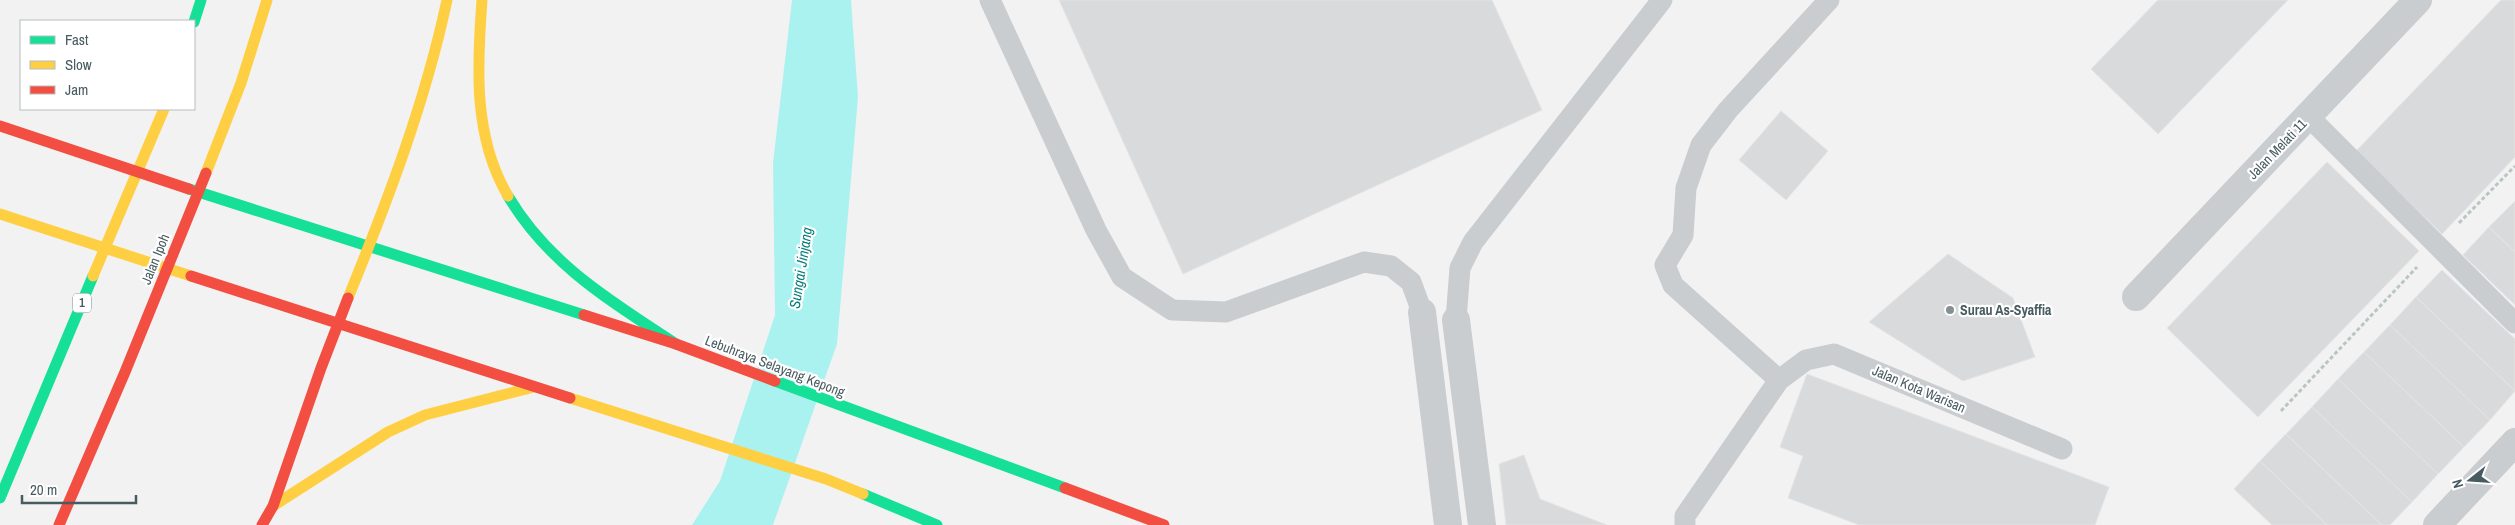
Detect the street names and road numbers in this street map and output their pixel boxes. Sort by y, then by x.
street label: Jalan Melati 11 [2244,115,2311,183]
street label: Jalan Ipoh [137,231,173,287]
road number: 1 [73,294,91,312]
street label: Lebuhraya Selayang Kepong [703,331,848,401]
street label: Jalan Kota Warisan [1870,361,1968,417]

